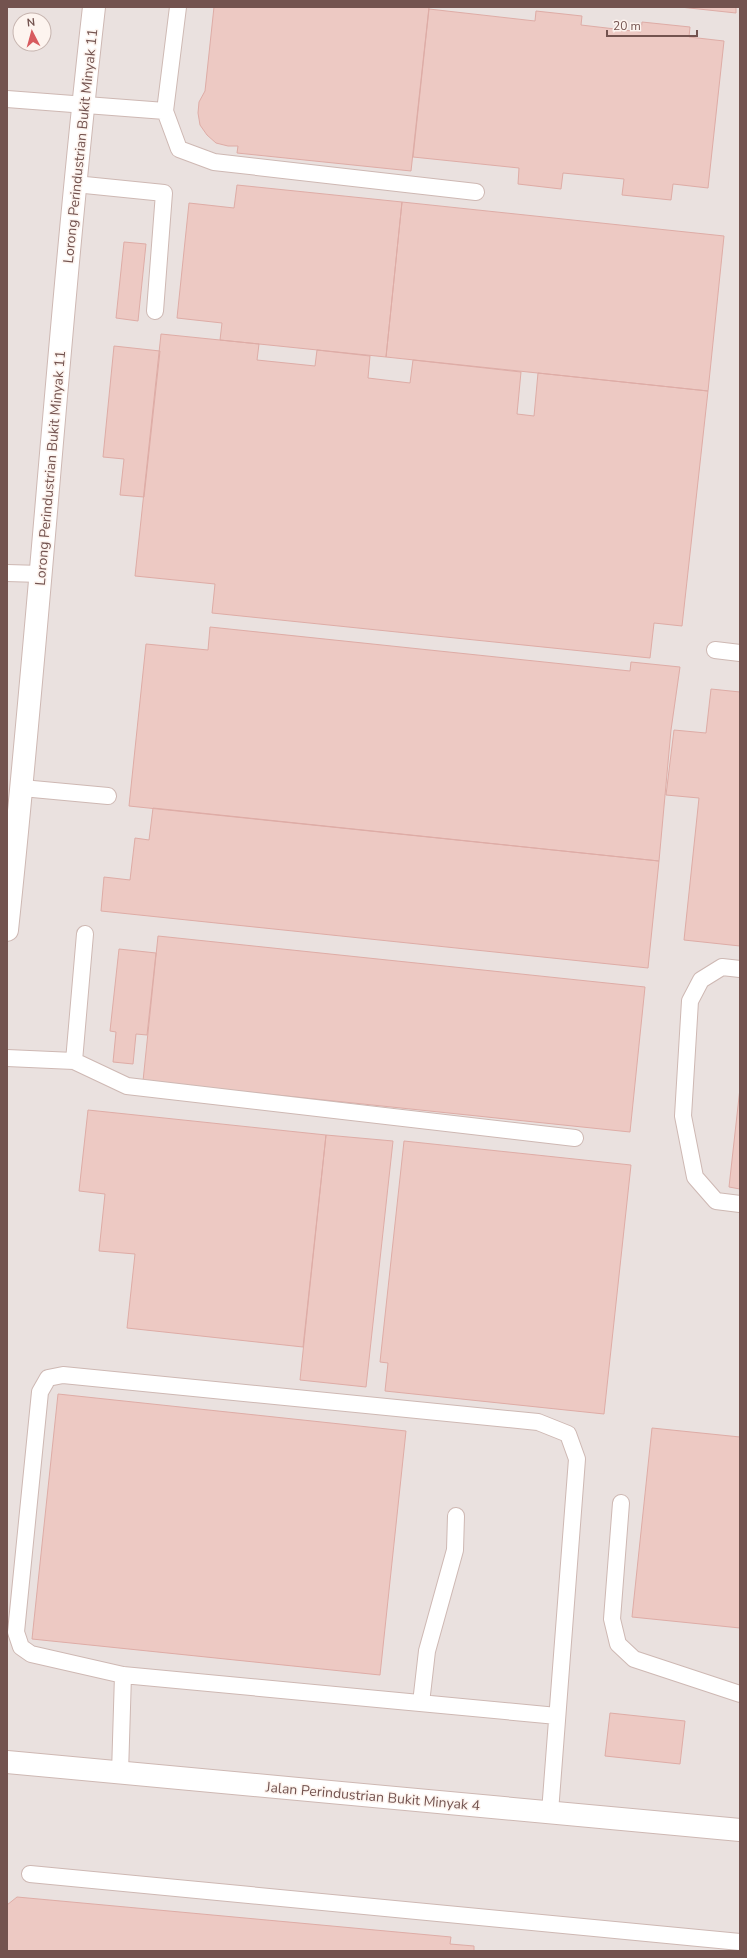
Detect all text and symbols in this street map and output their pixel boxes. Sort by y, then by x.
north arrow [12,12,52,52]
scale bar [607,12,697,38]
text: N [26,15,36,30]
text: 20 m [613,18,641,34]
street label: Lorong Perindustrian Bukit Minyak 11 [59,28,102,264]
street label: Lorong Perindustrian Bukit Minyak 11 [31,350,70,586]
street label: Jalan Perindustrian Bukit Minyak 4 [264,1778,481,1815]

